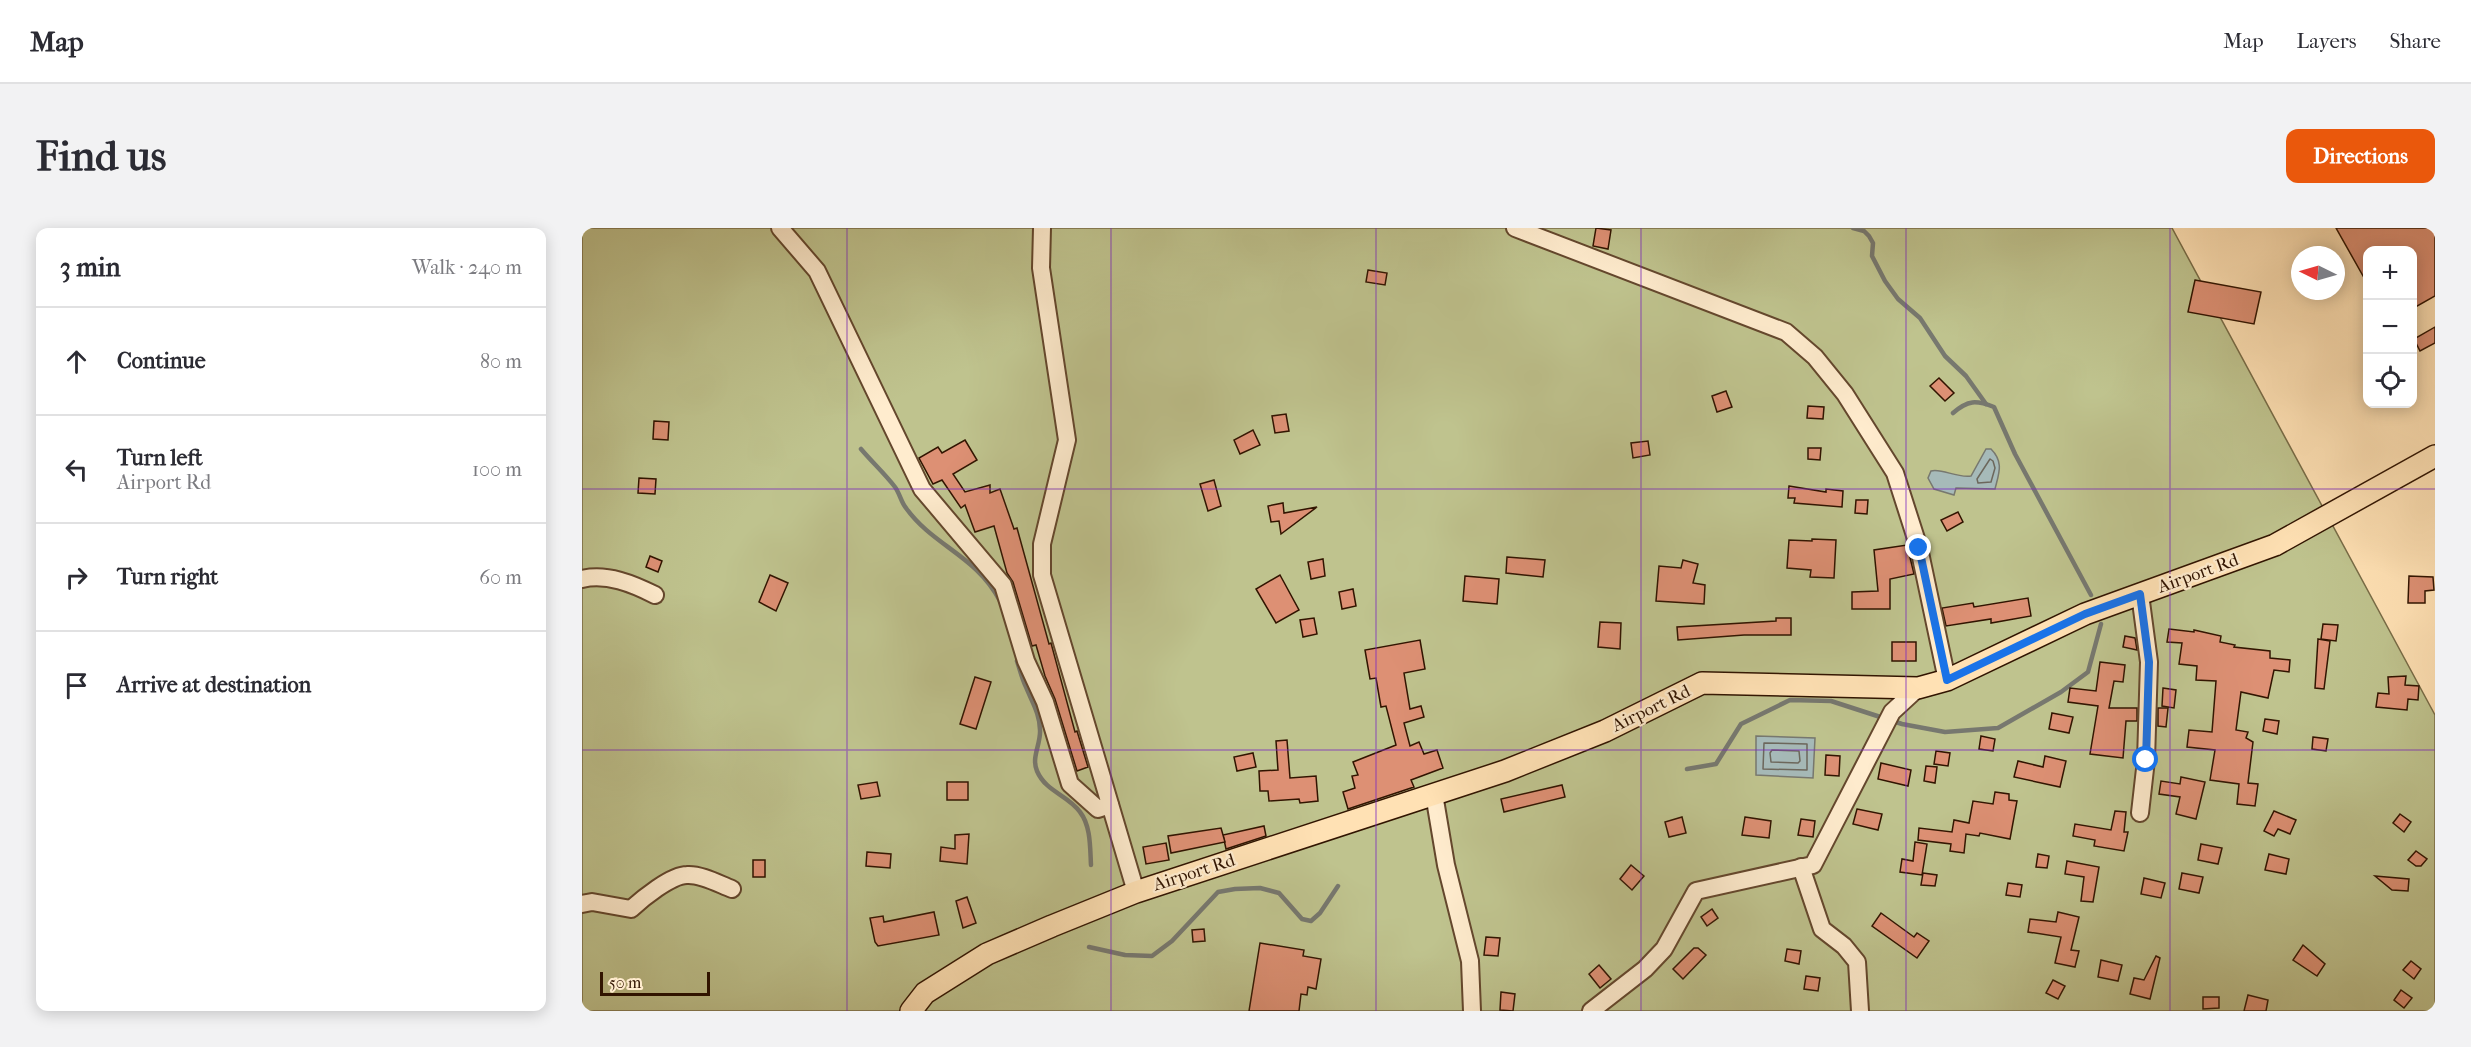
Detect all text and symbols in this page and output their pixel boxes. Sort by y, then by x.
text: Map [30,25,84,58]
text: Map [2223,29,2264,53]
text: Layers [2297,29,2356,53]
text: Share [2389,29,2441,53]
button: Directions [2286,129,2435,183]
text: Find us [36,132,166,181]
north arrow [2291,246,2345,300]
map controls [2363,246,2417,408]
button: + [2363,246,2417,300]
text: 3 min [60,252,121,283]
text: Walk · 240 m [412,256,522,279]
button: − [2363,300,2417,354]
icon: ahead [60,345,93,378]
text: Continue [117,348,206,374]
text: 80 m [480,350,522,373]
button: locate [2363,354,2417,408]
text: Turn left [117,445,203,471]
icon: left [60,453,93,486]
text: 100 m [472,458,522,481]
text: Airport Rd [117,471,211,494]
route end [1905,534,1931,560]
street label: Airport Rd [2154,549,2242,598]
icon: right [60,561,93,594]
text: Turn right [117,564,218,590]
text: 60 m [479,566,522,589]
icon: arrive [60,669,93,702]
text: Arrive at destination [117,672,311,698]
street label: Airport Rd [1608,680,1694,737]
route start [2132,746,2158,772]
street label: Airport Rd [1150,849,1238,896]
scale bar [600,969,710,996]
text: 50 m [609,973,641,992]

